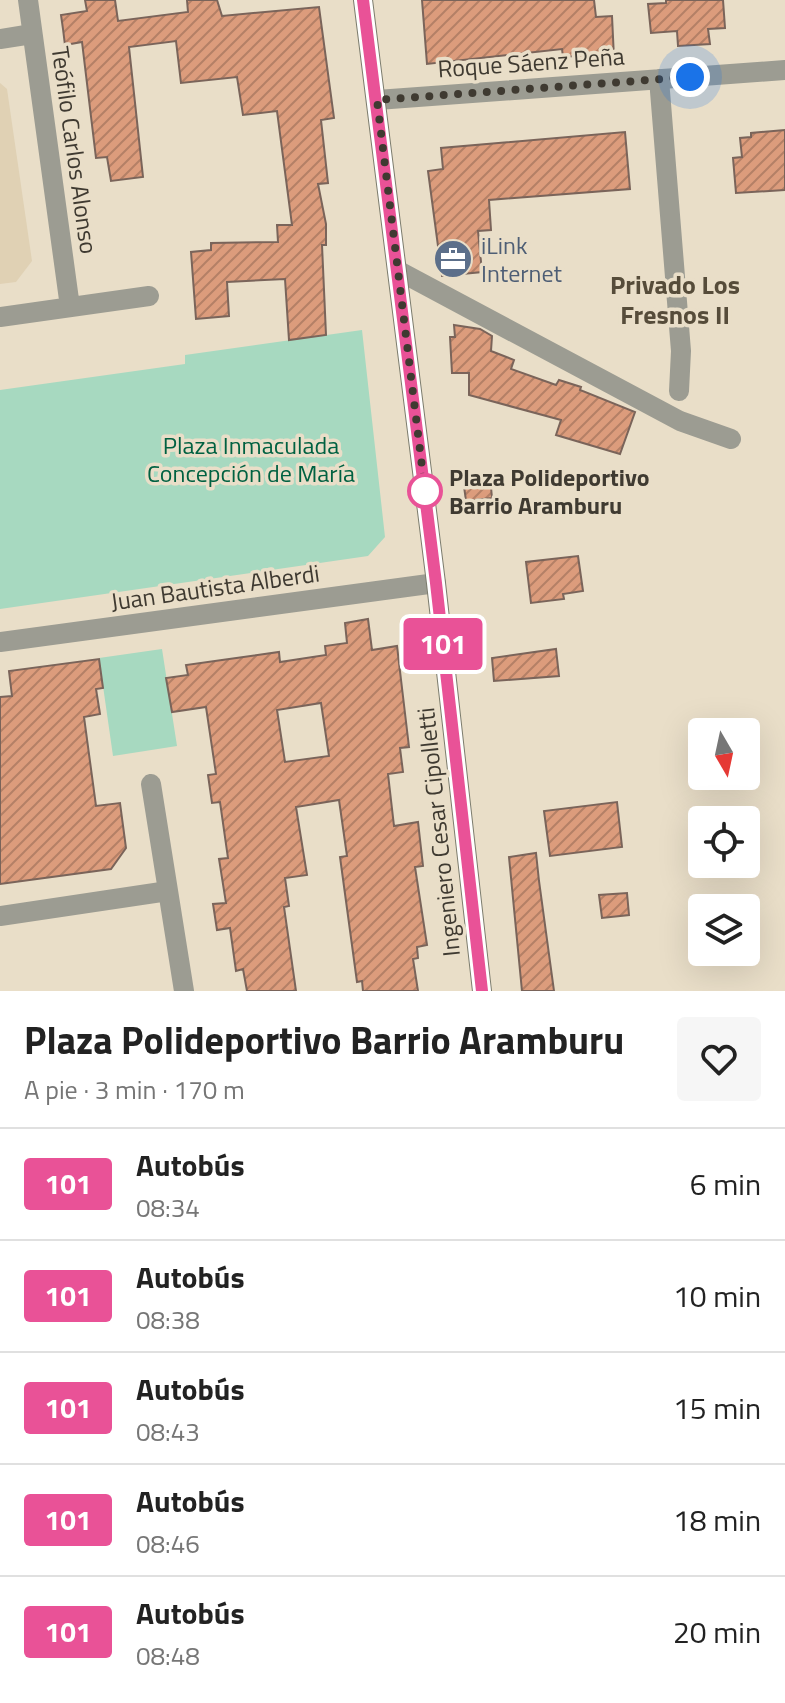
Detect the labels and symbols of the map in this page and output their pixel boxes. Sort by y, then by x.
street label: Roque Sáenz Peña [436,38,626,86]
street label: Teófilo Carlos Alonso [43,44,107,256]
your location [670,57,710,97]
place label: iLink Internet [481,227,563,291]
office icon: iLink Internet [432,238,474,280]
district label: Privado Los Fresnos II [610,265,740,334]
park label: Plaza Inmaculada Concepción de María [147,427,355,491]
place label: Plaza Polideportivo Barrio Aramburu [449,459,650,523]
marker: Plaza Polideportivo Barrio Aramburu [408,474,442,508]
street label: Juan Bautista Alberdi [108,555,322,619]
line badge: 101 [397,618,489,670]
street label: Ingeniero Cesar Cipolletti [407,706,469,958]
north arrow [688,718,760,790]

